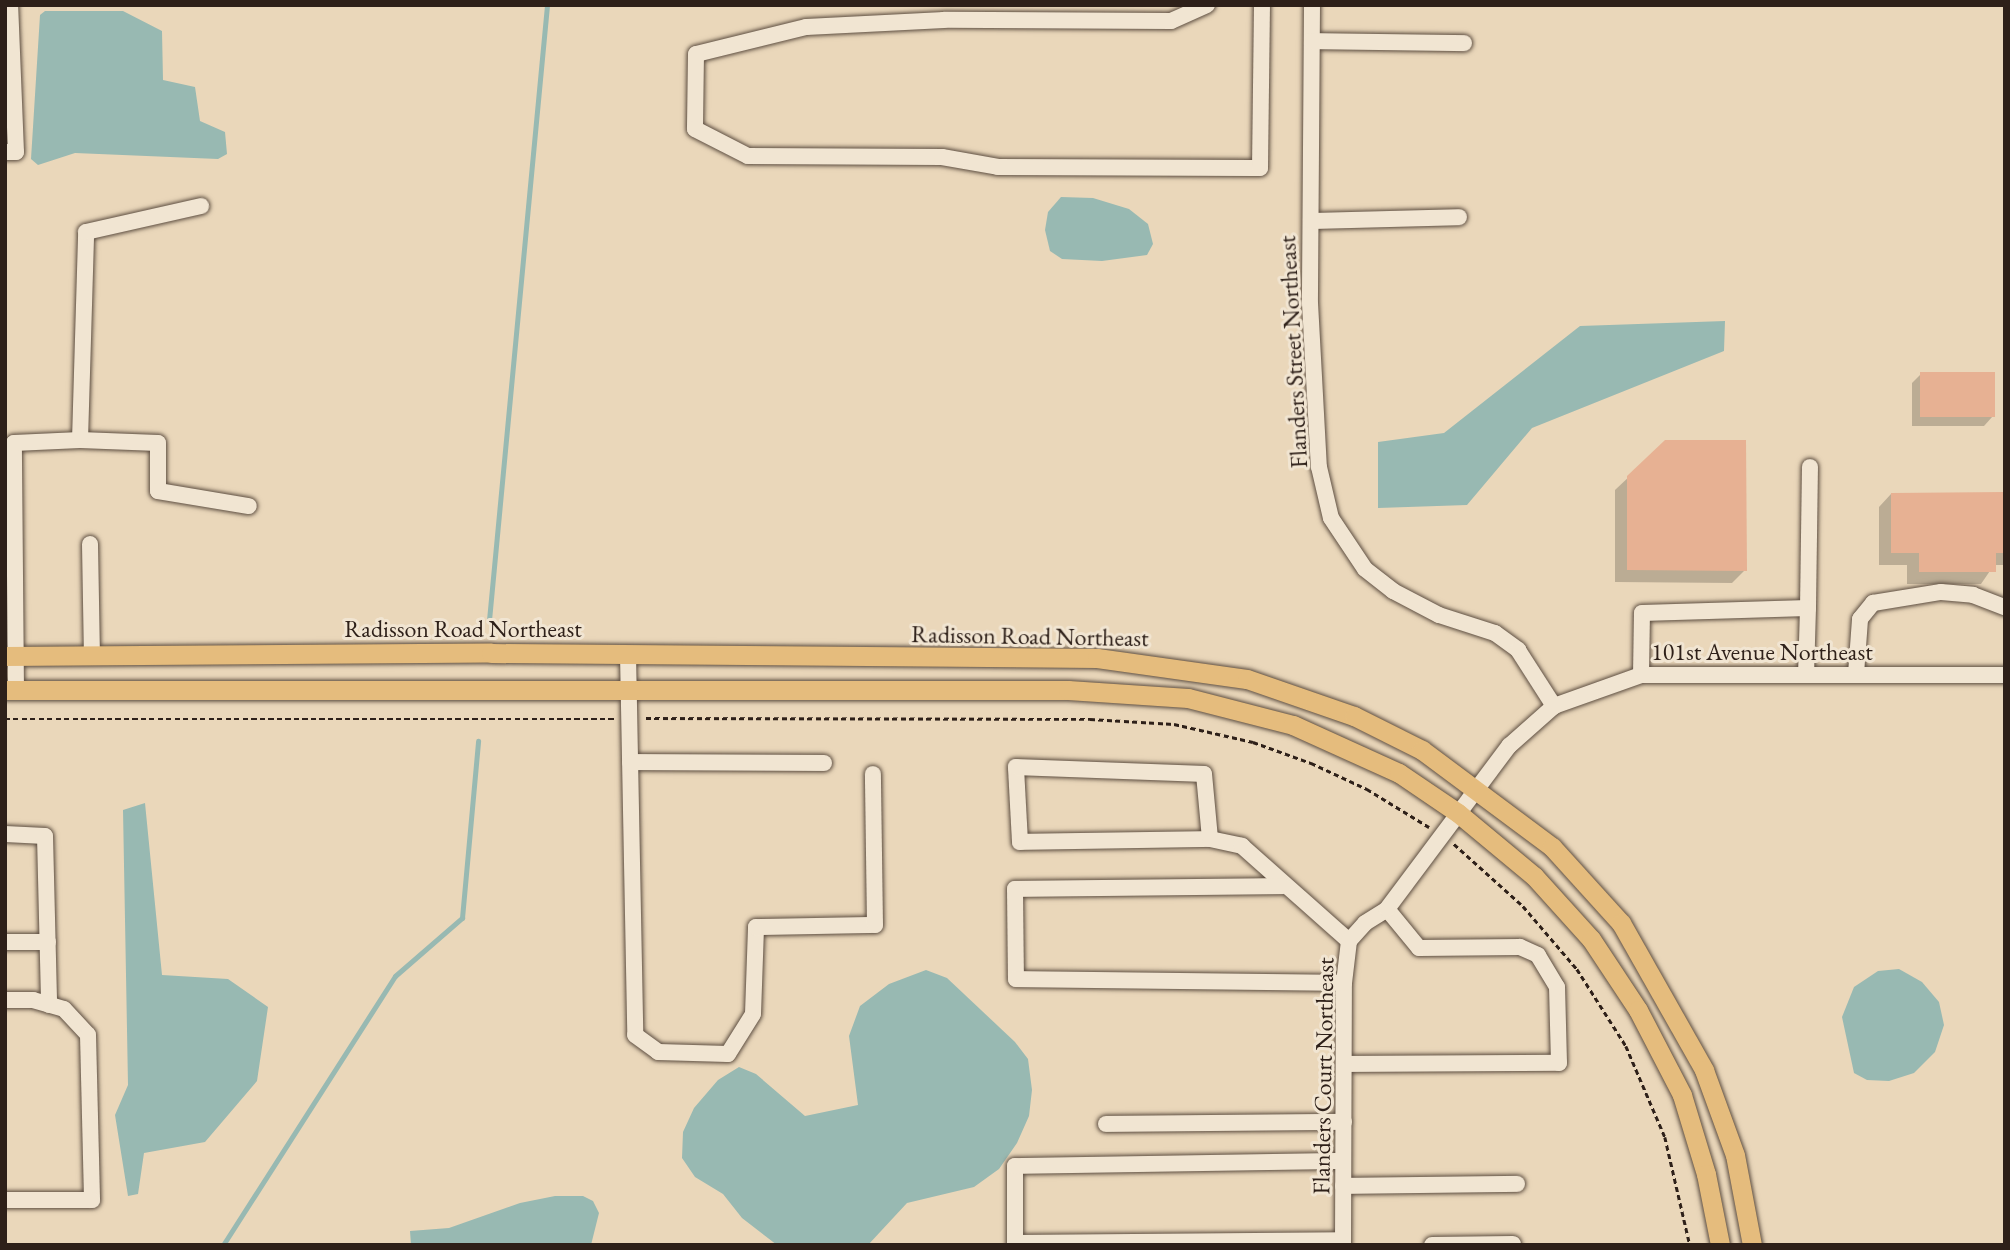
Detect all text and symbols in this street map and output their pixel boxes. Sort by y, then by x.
street label: Flanders Street Northeast [1273,235,1313,469]
street label: Radisson Road Northeast [344,615,582,643]
street label: Radisson Road Northeast [911,620,1149,652]
street label: 101st Avenue Northeast [1651,638,1873,666]
street label: Flanders Court Northeast [1307,957,1339,1195]

